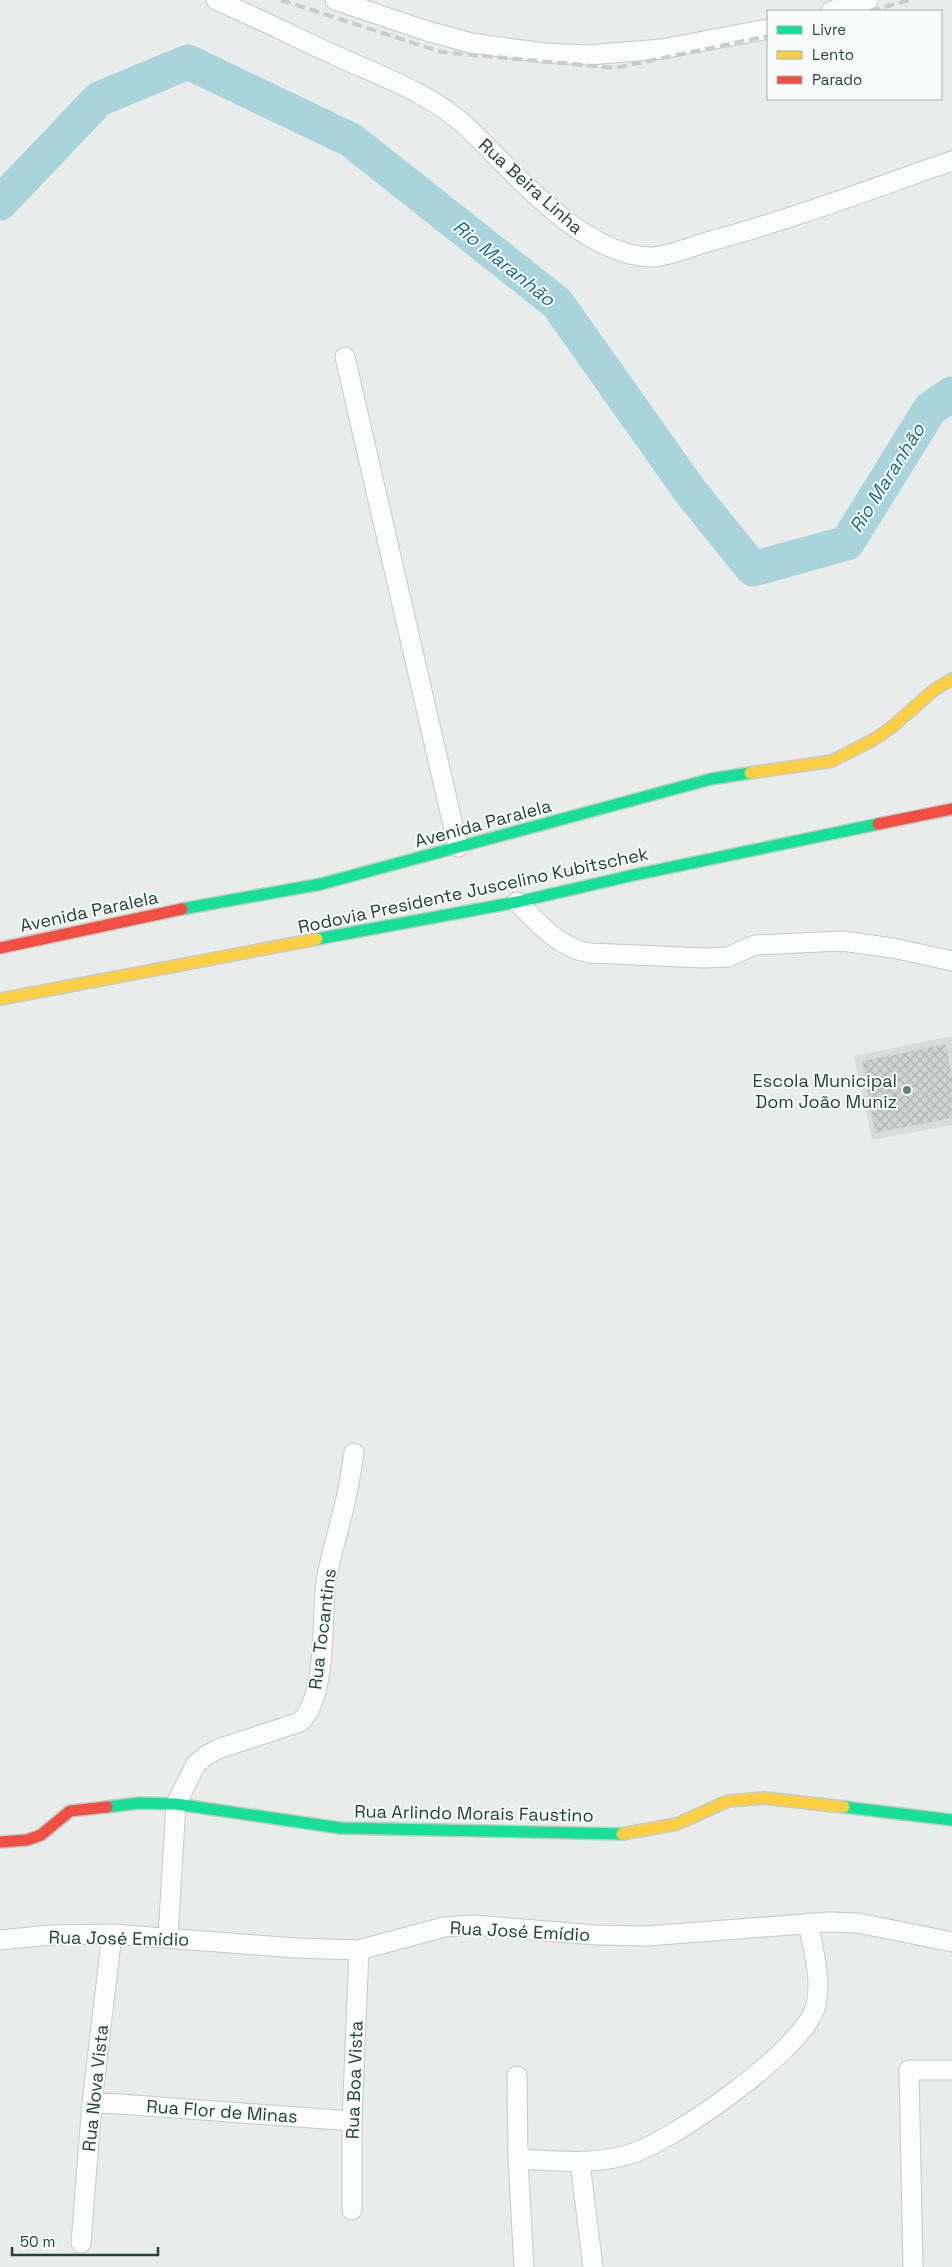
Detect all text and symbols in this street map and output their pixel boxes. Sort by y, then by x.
legend [767,10,942,100]
text: Livre [812,20,846,39]
text: Lento [812,45,854,64]
text: Parado [812,70,862,89]
street label: Rua Beira Linha [474,133,588,239]
water label: Rio Maranhão [448,214,561,313]
water label: Rio Maranhão [844,418,931,537]
street label: Avenida Paralela [412,794,554,852]
street label: Rodovia Presidente Juscelino Kubitschek [296,842,651,938]
street label: Avenida Paralela [18,885,160,937]
place label: Escola Municipal Dom João Muniz [753,1069,897,1113]
marker: Escola Municipal Dom João Muniz [901,1084,913,1096]
street label: Rua Tocantins [303,1567,341,1691]
street label: Rua Arlindo Morais Faustino [354,1799,594,1827]
street label: Rua José Emídio [449,1916,591,1946]
street label: Rua José Emídio [49,1925,189,1951]
street label: Rua Boa Vista [340,2020,368,2140]
street label: Rua Nova Vista [77,2023,113,2153]
street label: Rua Flor de Minas [146,2094,298,2128]
scale bar [12,2224,159,2256]
text: 50 m [20,2232,55,2251]

